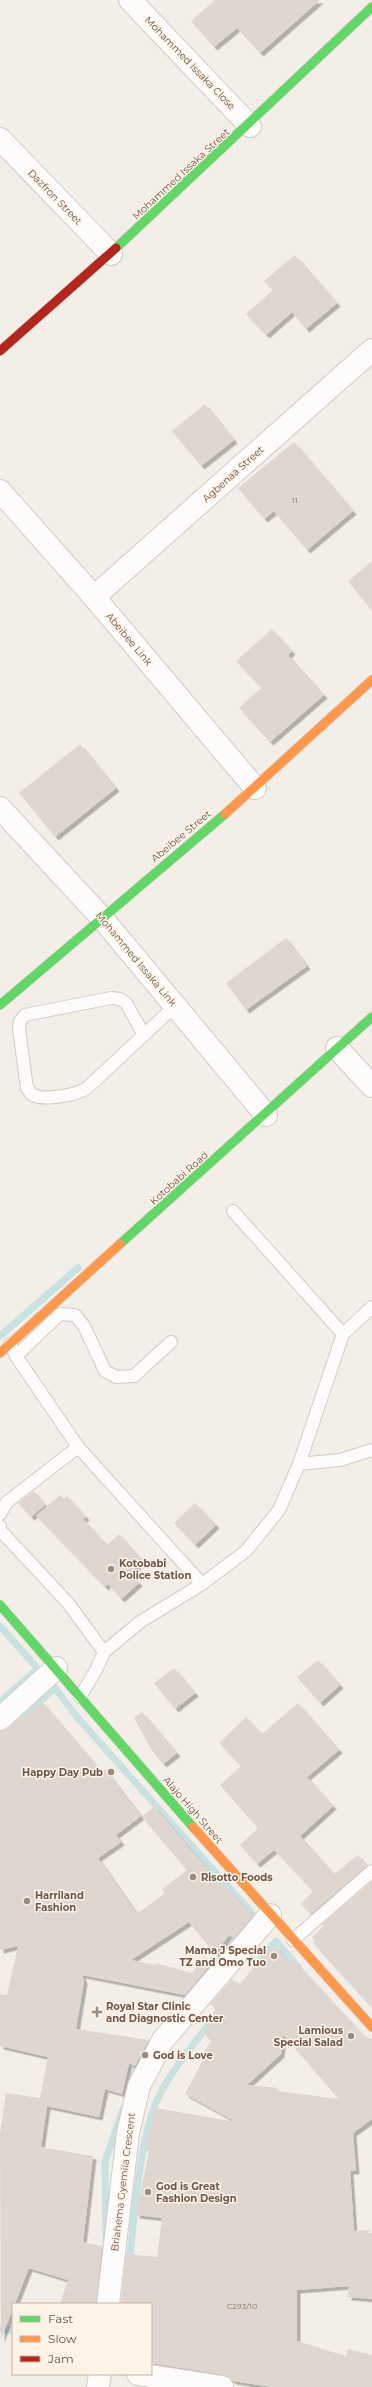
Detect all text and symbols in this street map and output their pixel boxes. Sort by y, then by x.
street label: Mohammed Issaka Close [142,13,238,113]
street label: Mohammed Issaka Street [130,125,232,223]
street label: Dazfron Street [25,166,85,228]
street label: Agbenaa Street [200,443,266,505]
house number: 11 [292,495,298,505]
street label: Abeibee Link [103,610,155,668]
street label: Abeibee Street [148,807,214,865]
street label: Mohammed Issaka Link [93,909,179,1009]
street label: Kotobabi Road [147,1148,211,1208]
place label: Kotobabi Police Station [119,1557,191,1582]
marker: Kotobabi Police Station [106,1564,116,1574]
place label: Happy Day Pub [22,1766,103,1779]
marker: Happy Day Pub [106,1767,116,1777]
street label: Alajo High Street [160,1774,226,1846]
place label: Risotto Foods [201,1871,273,1884]
marker: Risotto Foods [188,1872,198,1882]
place label: Harriland Fashion [35,1889,84,1914]
marker: Harriland Fashion [22,1896,32,1906]
place label: Mama J Special TZ and Omo Tuo [180,1944,266,1969]
marker: Mama J Special TZ and Omo Tuo [269,1951,279,1961]
place label: Royal Star Clinic and Diagnostic Center [106,2000,224,2025]
marker: Royal Star Clinic and Diagnostic Center [91,2006,103,2018]
place label: Lamious Special Salad [274,2024,344,2049]
marker: Lamious Special Salad [346,2031,356,2041]
place label: God is Love [153,2049,213,2062]
marker: God is Love [140,2050,150,2060]
street label: Briahema Gyemila Crescent [108,2112,138,2252]
place label: God is Great Fashion Design [156,2180,237,2205]
marker: God is Great Fashion Design [143,2187,153,2197]
house number: C293/10 [227,2301,257,2311]
legend [12,2303,152,2375]
text: Fast [48,2311,73,2326]
text: Slow [48,2331,77,2346]
text: Jam [47,2351,74,2366]

